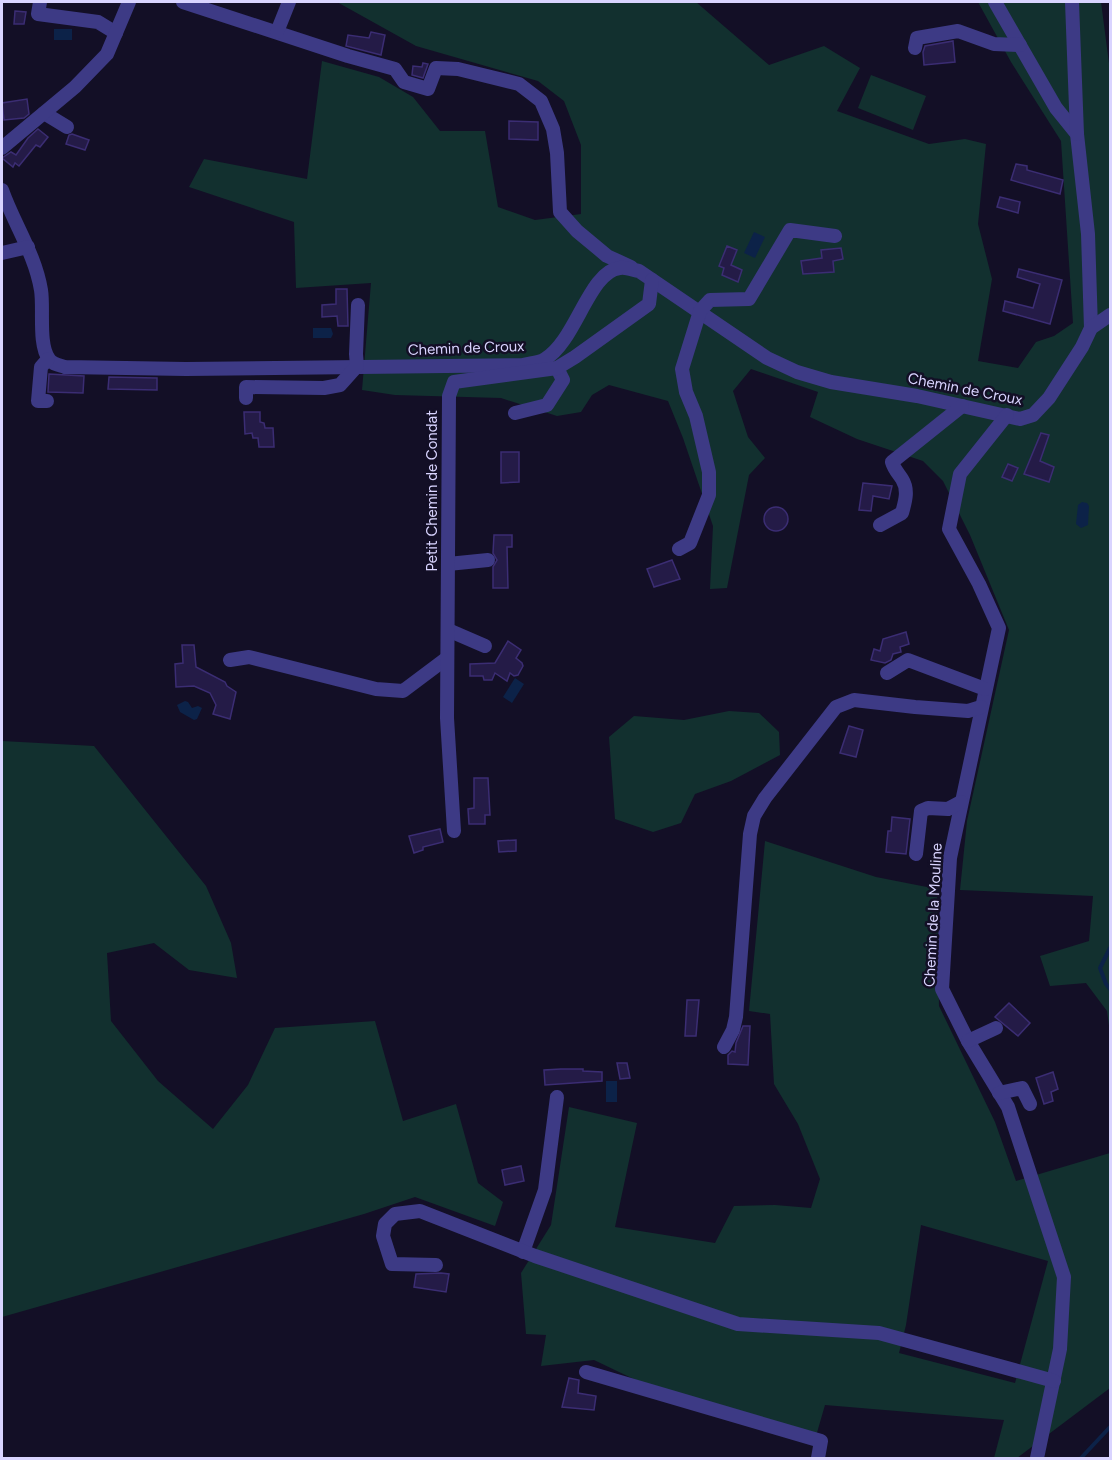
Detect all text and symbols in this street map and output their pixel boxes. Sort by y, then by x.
street label: Chemin de Croux [407,337,525,359]
street label: Chemin de Croux [906,369,1024,409]
street label: Petit Chemin de Condat [423,410,441,572]
street label: Chemin de la Mouline [920,843,946,987]

